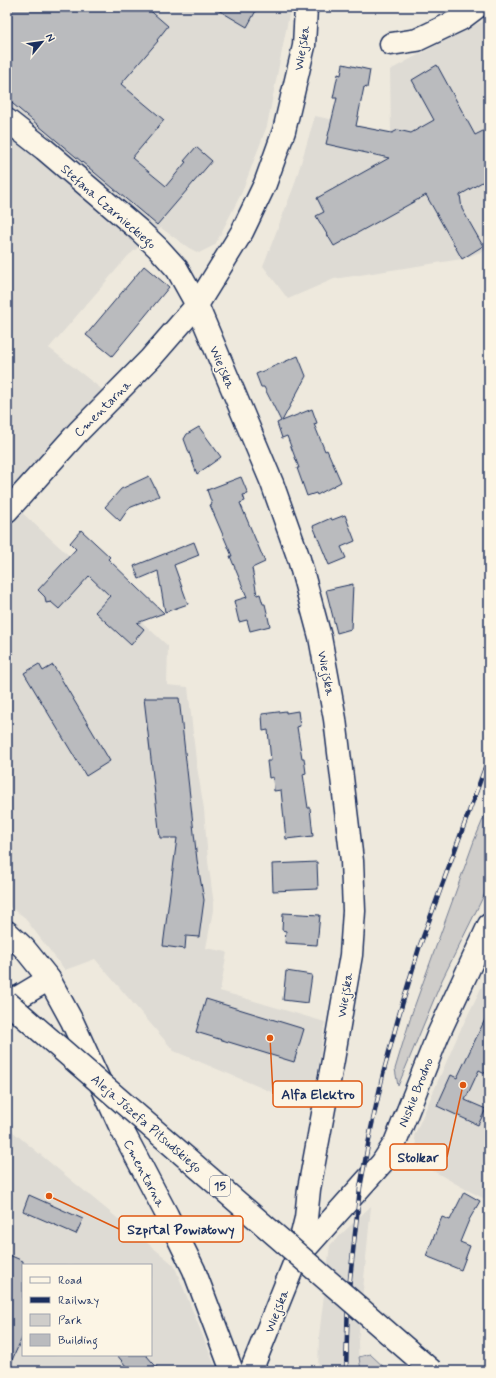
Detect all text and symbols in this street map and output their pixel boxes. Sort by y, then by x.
north arrow [22,22,62,62]
street label: Wiejska [291,24,314,72]
text: N [42,31,58,44]
street label: Stefana Czarnieckiego [55,161,159,255]
street label: Wiejska [205,343,238,392]
street label: Cmentarna [71,377,135,441]
street label: Wiejska [313,649,338,697]
street label: Wiejska [334,971,357,1019]
street label: Niskie Brodno [395,1055,438,1130]
street label: Aleja Józefa Piłsudskiego [86,1071,205,1179]
callout: Alfa Elektro [273,1081,362,1107]
text: Alfa Elektro [281,1086,355,1104]
street label: Cmentarna [119,1137,169,1211]
callout: Stolkar [390,1144,447,1170]
text: Stolkar [397,1149,440,1167]
road number: 15 [210,1176,230,1196]
callout: Szpital Powiatowy [119,1216,243,1242]
text: Szpital Powiatowy [127,1221,235,1239]
legend [22,1264,152,1356]
text: Road [58,1273,82,1289]
street label: Wiejska [261,1287,293,1336]
text: Railway [58,1293,100,1309]
text: Park [58,1313,82,1329]
text: Building [58,1333,98,1350]

